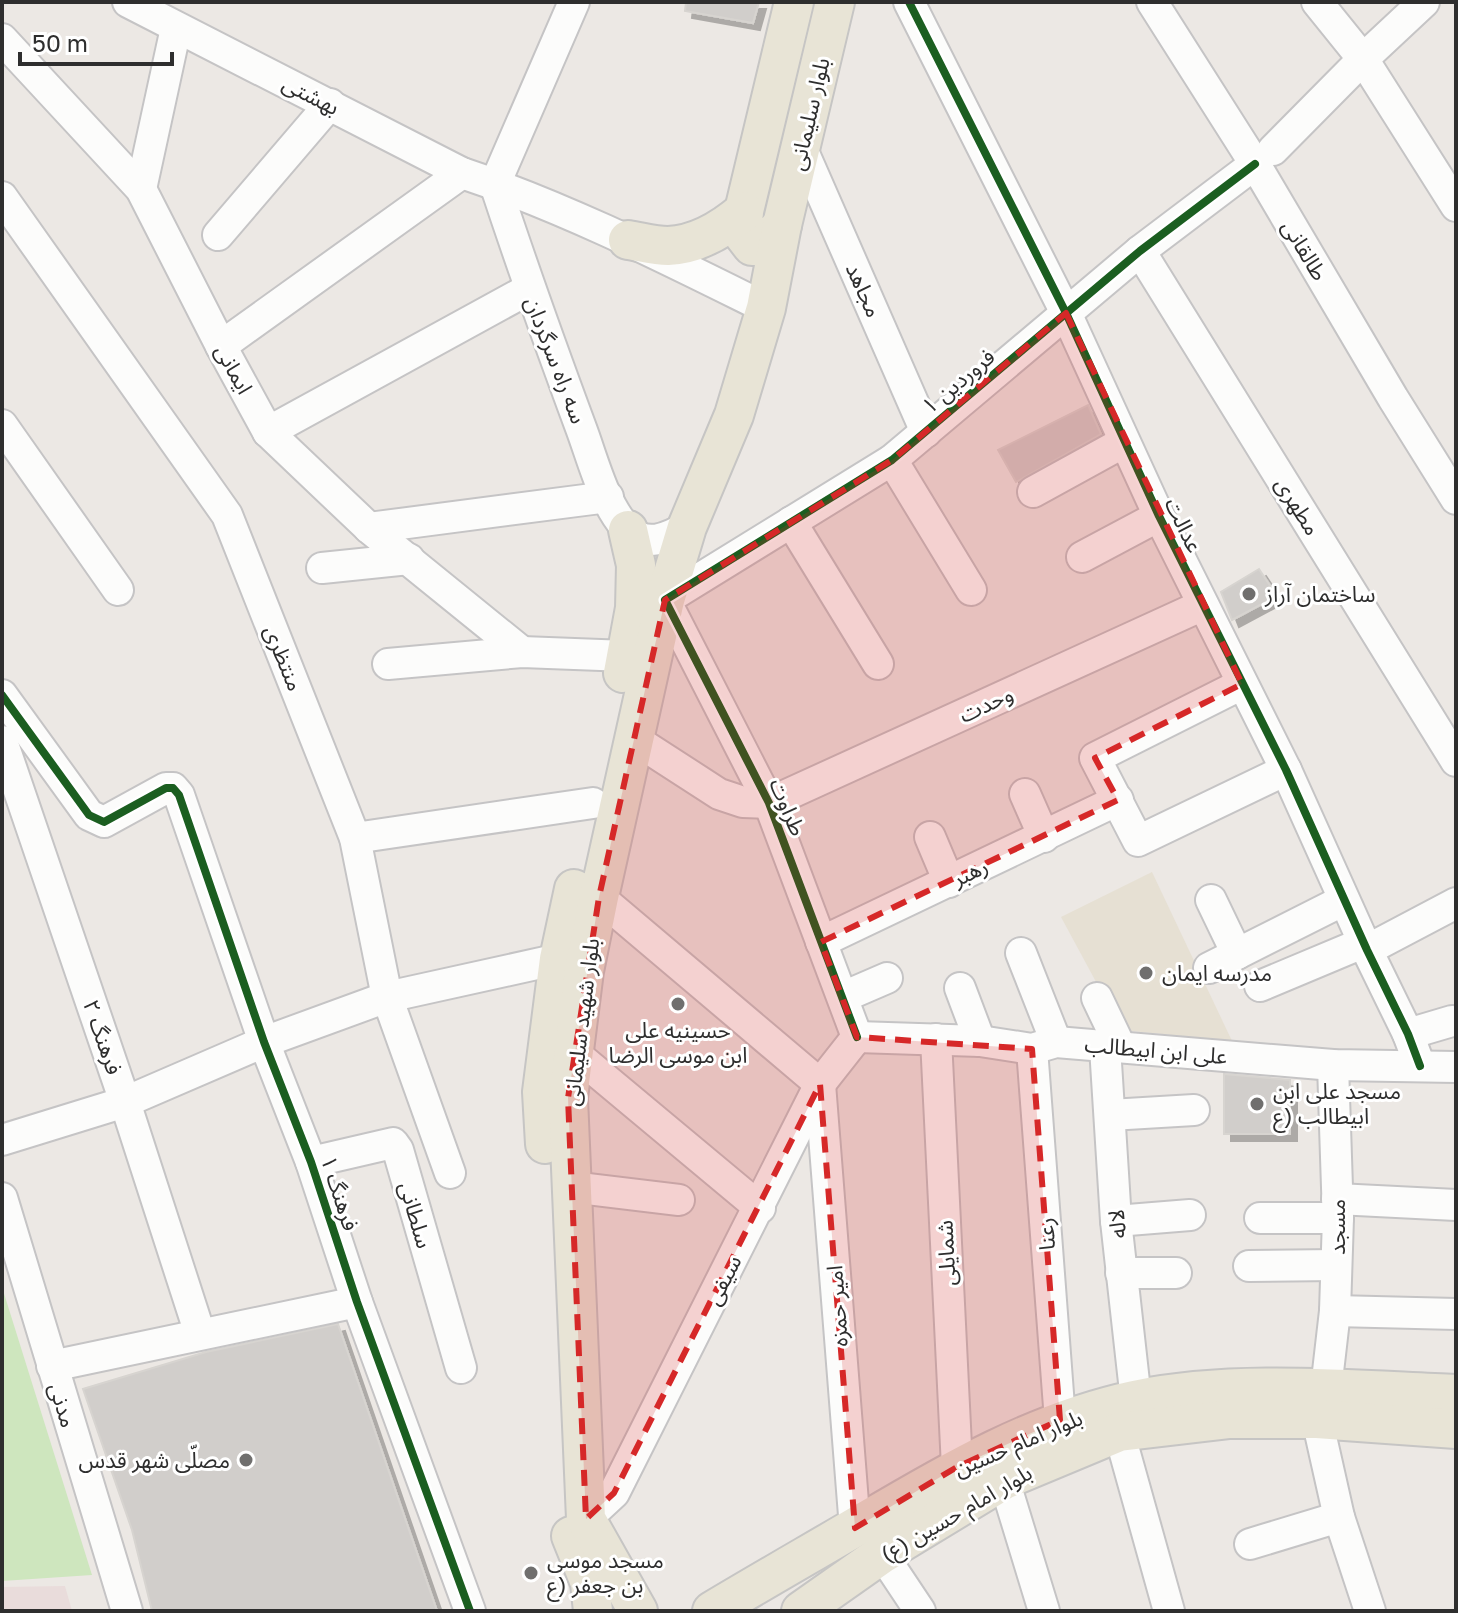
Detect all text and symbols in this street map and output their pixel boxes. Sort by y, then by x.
scale bar [20,16,172,66]
text: 50 m [32,28,88,57]
street label: بلوار سلیمانی [782,55,836,173]
street label: بهشتی [278,69,344,120]
street label: طالقانی [1277,214,1334,285]
street label: مجاهد [841,259,888,321]
street label: سه راه سرگردان [519,293,593,427]
street label: ایمانی [210,339,259,399]
street label: فروردین ۱ [916,342,1000,420]
street label: مطهری [1270,472,1327,540]
street label: عدالت [1160,493,1209,557]
place label: ساختمان آراز [1264,580,1376,608]
marker: ساختمان آراز [1240,585,1258,603]
street label: منتظری [259,621,310,695]
street label: وحدت [955,679,1017,728]
street label: طراوت [764,774,813,840]
street label: رهبر [947,852,992,893]
street label: بلوار شهید سلیمانی [557,937,605,1107]
place label: مدرسه ایمان [1162,959,1272,987]
marker: مدرسه ایمان [1137,964,1155,982]
marker: حسینیه علی ابن موسی الرضا [669,995,687,1013]
street label: فرهنگ ۲ [78,996,129,1078]
place label: حسینیه علی ابن موسی الرضا [609,1016,747,1068]
street label: علی ابن ابیطالب [1084,1030,1229,1069]
place label: مسجد علی ابن ابیطالب (ع [1273,1077,1401,1133]
marker: مسجد علی ابن ابیطالب (ع [1248,1095,1266,1113]
street label: فرهنگ ۱ [316,1152,365,1234]
street label: سلطانی [394,1178,439,1251]
street label: مسجد [1323,1199,1350,1255]
street label: لاله [1102,1208,1131,1240]
street label: رعنا [1031,1217,1061,1251]
street label: شمایلی [930,1219,961,1287]
street label: سیفی [699,1250,747,1309]
street label: امیر حمزه [820,1264,853,1348]
street label: مدنی [44,1379,83,1430]
street label: بلوار امام حسین [949,1403,1088,1485]
place label: مصلّی شهر قدس [79,1444,230,1473]
marker: مصلّی شهر قدس [237,1451,255,1469]
street label: بلوار امام حسین (ع) [875,1458,1038,1570]
place label: مسجد موسی بن جعفر (ع [547,1546,664,1602]
marker: مسجد موسی بن جعفر (ع [522,1564,540,1582]

